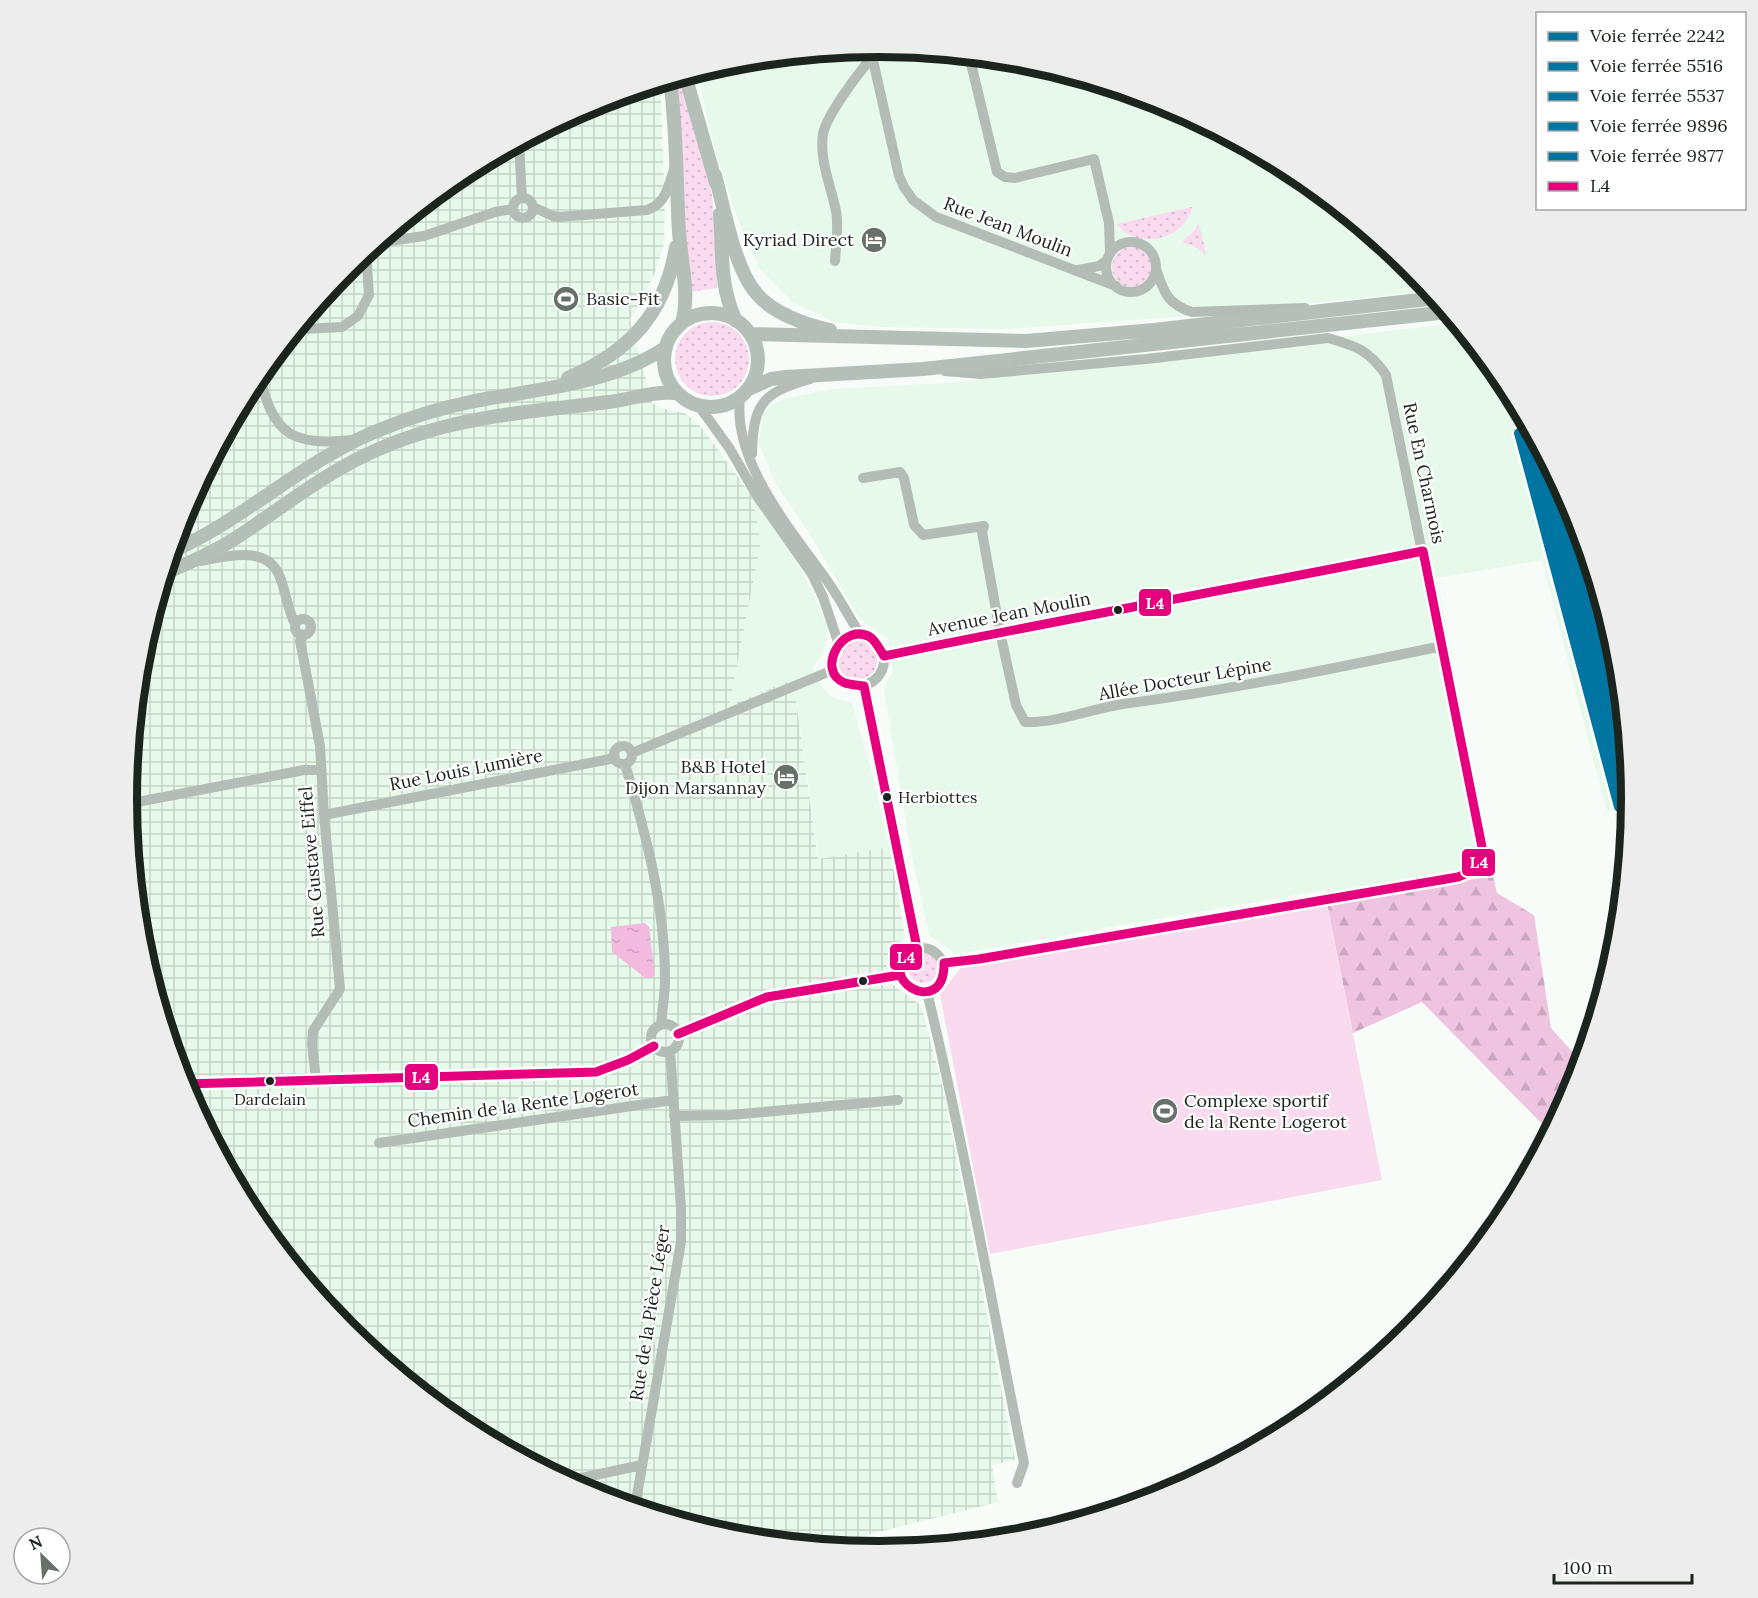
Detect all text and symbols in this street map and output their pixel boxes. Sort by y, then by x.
legend [1536,12,1746,210]
text: Voie ferrée 2242 [1589,24,1725,47]
text: Voie ferrée 5516 [1589,54,1723,77]
text: Voie ferrée 5537 [1589,84,1724,107]
text: Voie ferrée 9896 [1589,114,1728,137]
text: Voie ferrée 9877 [1589,144,1724,167]
text: L4 [1590,174,1611,197]
street label: Rue Jean Moulin [940,191,1076,262]
hotel icon: Kyriad Direct [859,225,889,255]
place label: Kyriad Direct [743,228,854,251]
sports icon: Basic-Fit [551,284,581,314]
place label: Basic-Fit [586,287,660,310]
street label: Rue En Charmois [1398,400,1451,546]
street label: Avenue Jean Moulin [924,586,1092,641]
line badge: L4 [1138,588,1172,617]
text: L4 [1146,593,1165,613]
unlabelled marker [1112,604,1124,616]
street label: Allée Docteur Lépine [1096,652,1273,705]
street label: Rue Louis Lumière [387,743,545,796]
place label: B&B Hotel Dijon Marsannay [625,755,766,799]
hotel icon: B&B Hotel Dijon Marsannay [771,762,801,792]
street label: Rue Gustave Eiffel [293,785,330,939]
place label: Herbiottes [898,787,977,807]
marker: Herbiottes [881,791,893,803]
line badge: L4 [1461,848,1496,877]
text: L4 [1470,852,1489,872]
line badge: L4 [889,943,923,971]
text: L4 [897,947,916,967]
unlabelled marker [857,975,869,987]
line badge: L4 [404,1063,439,1091]
text: L4 [412,1067,431,1087]
marker: Dardelain [264,1075,276,1087]
street label: Chemin de la Rente Logerot [406,1077,640,1132]
place label: Dardelain [234,1089,306,1109]
place label: Complexe sportif de la Rente Logerot [1184,1089,1347,1133]
sports icon: Complexe sportif de la Rente Logerot [1150,1096,1180,1126]
street label: Rue de la Pièce Léger [624,1223,675,1403]
north arrow [12,1526,72,1586]
text: N [26,1531,45,1554]
scale bar [1554,1547,1692,1585]
text: 100 m [1563,1556,1613,1579]

